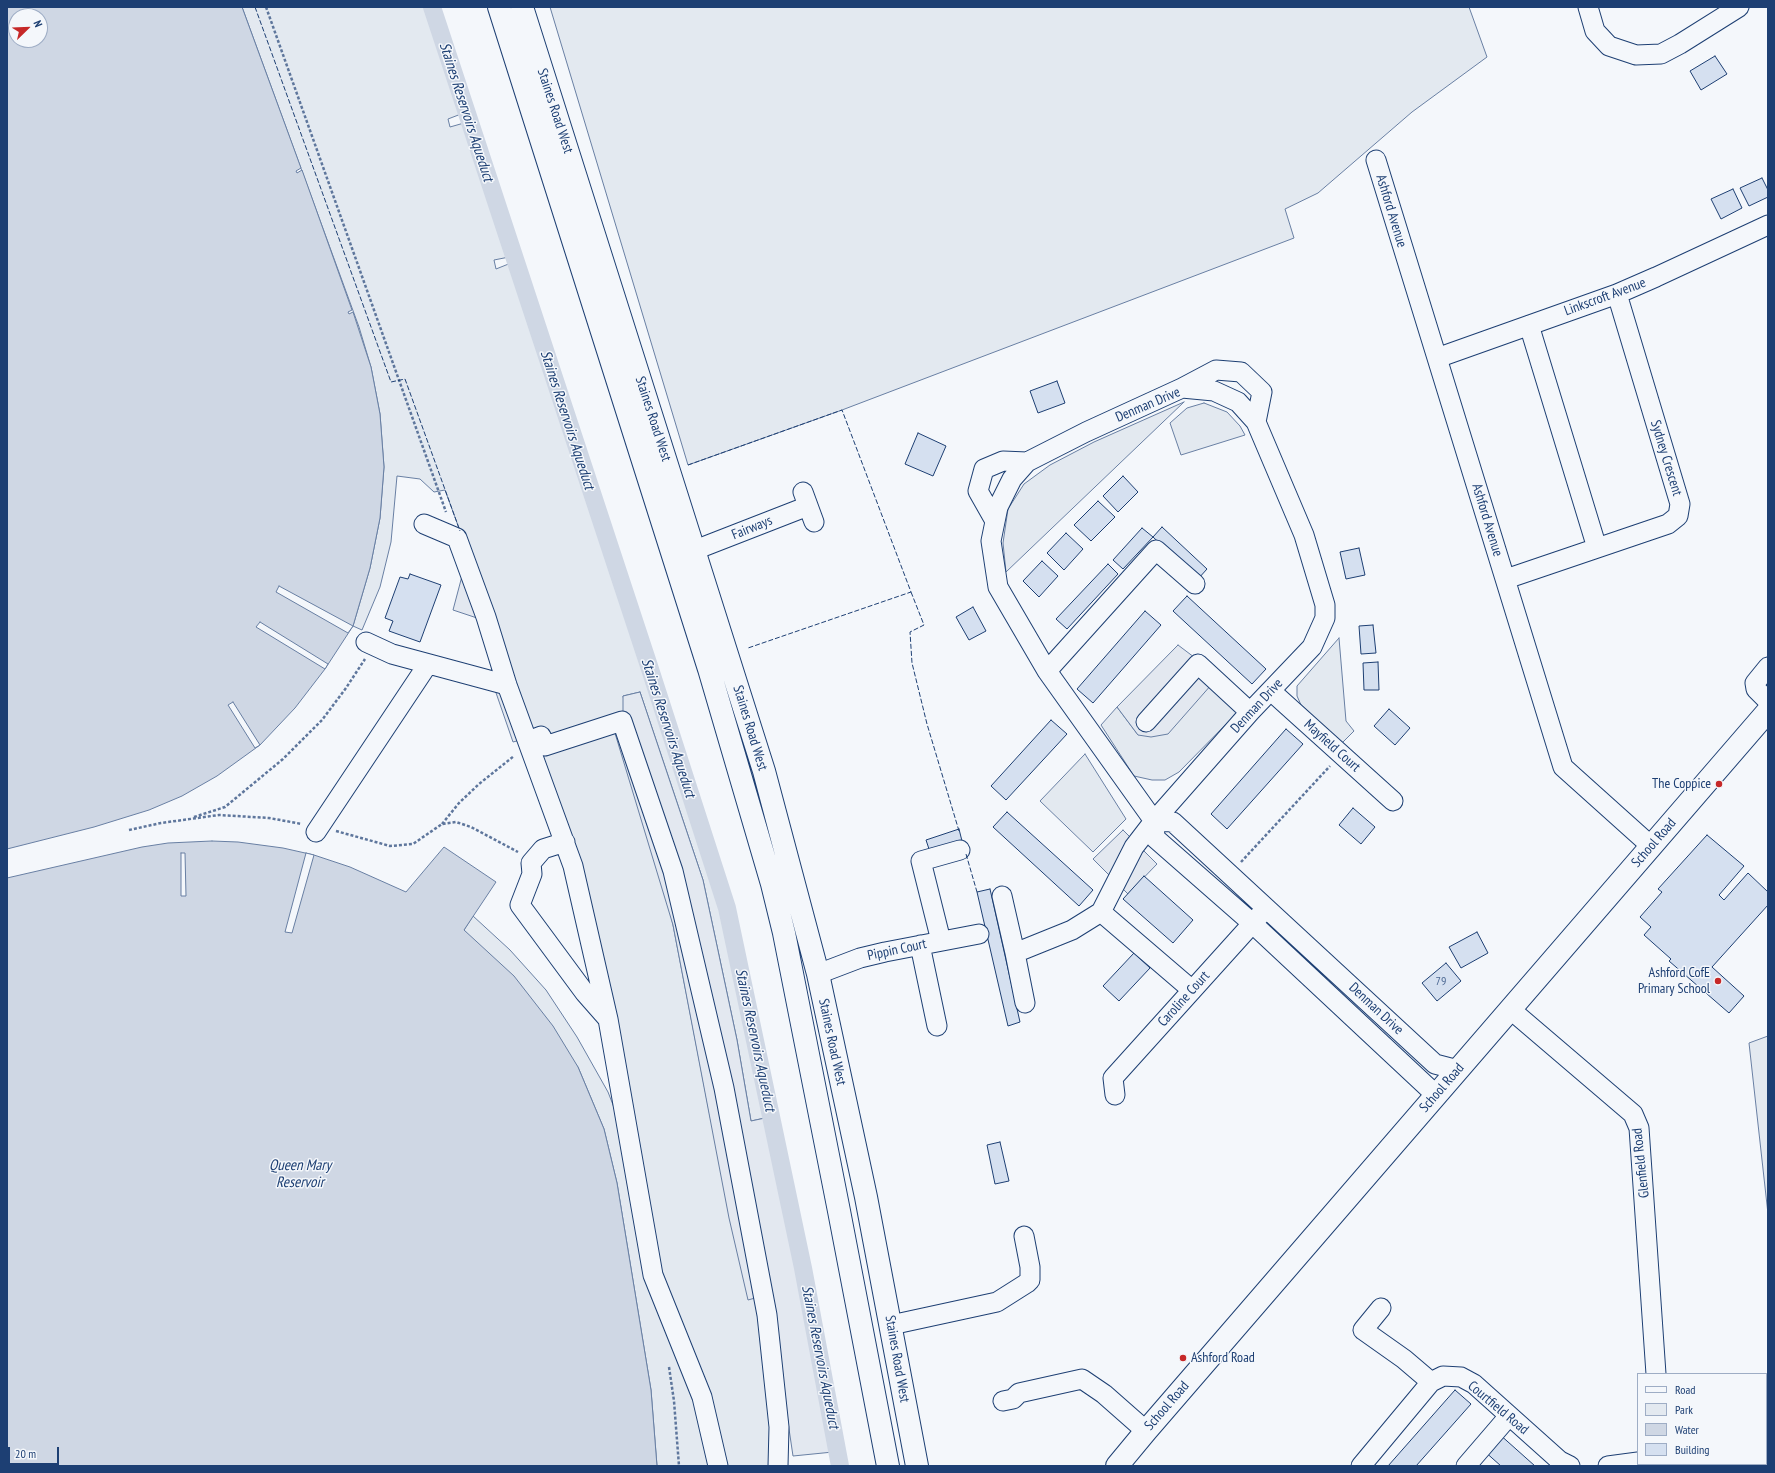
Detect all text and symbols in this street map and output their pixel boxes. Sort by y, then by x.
north arrow [8,8,48,48]
text: N [31,18,46,29]
water label: Staines Reservoirs Aqueduct [435,40,497,184]
street label: Staines Road West [533,66,577,156]
street label: Ashford Avenue [1372,173,1410,249]
street label: Linkscroft Avenue [1562,274,1648,320]
water label: Staines Reservoirs Aqueduct [536,348,598,492]
street label: Staines Road West [631,374,675,464]
street label: Denman Drive [1113,384,1183,426]
street label: Sydney Crescent [1647,418,1685,498]
street label: Ashford Avenue [1468,482,1506,558]
street label: Fairways [729,512,775,544]
water label: Staines Reservoirs Aqueduct [637,656,699,800]
street label: Denman Drive [1227,675,1287,737]
street label: Staines Road West [729,683,771,773]
street label: Mayfield Court [1300,716,1364,776]
place label: The Coppice [1652,776,1711,792]
marker: The Coppice [1714,779,1724,789]
street label: School Road [1628,815,1680,871]
street label: Pippin Court [866,936,928,964]
place label: Ashford CofE Primary School [1638,965,1710,998]
water label: Staines Reservoirs Aqueduct [731,967,779,1113]
street label: Caroline Court [1155,968,1213,1030]
house number: 79 [1436,975,1446,989]
marker: Ashford CofE Primary School [1713,976,1723,986]
street label: Denman Drive [1345,979,1407,1039]
street label: Staines Road West [815,997,849,1087]
street label: School Road [1416,1060,1468,1116]
street label: Glenfield Road [1629,1127,1653,1199]
water label: Queen Mary Reservoir [269,1157,331,1192]
water label: Staines Reservoirs Aqueduct [797,1284,843,1430]
street label: Staines Road West [881,1314,913,1404]
place label: Ashford Road [1191,1350,1255,1366]
marker: Ashford Road [1178,1353,1188,1363]
legend [1637,1373,1767,1465]
street label: School Road [1141,1378,1193,1434]
street label: Courtfield Road [1464,1378,1532,1438]
text: Road [1675,1382,1695,1397]
text: Park [1675,1402,1693,1417]
text: Water [1675,1422,1699,1437]
scale bar [10,1439,61,1465]
text: Building [1675,1442,1710,1457]
text: 20 m [15,1446,36,1461]

